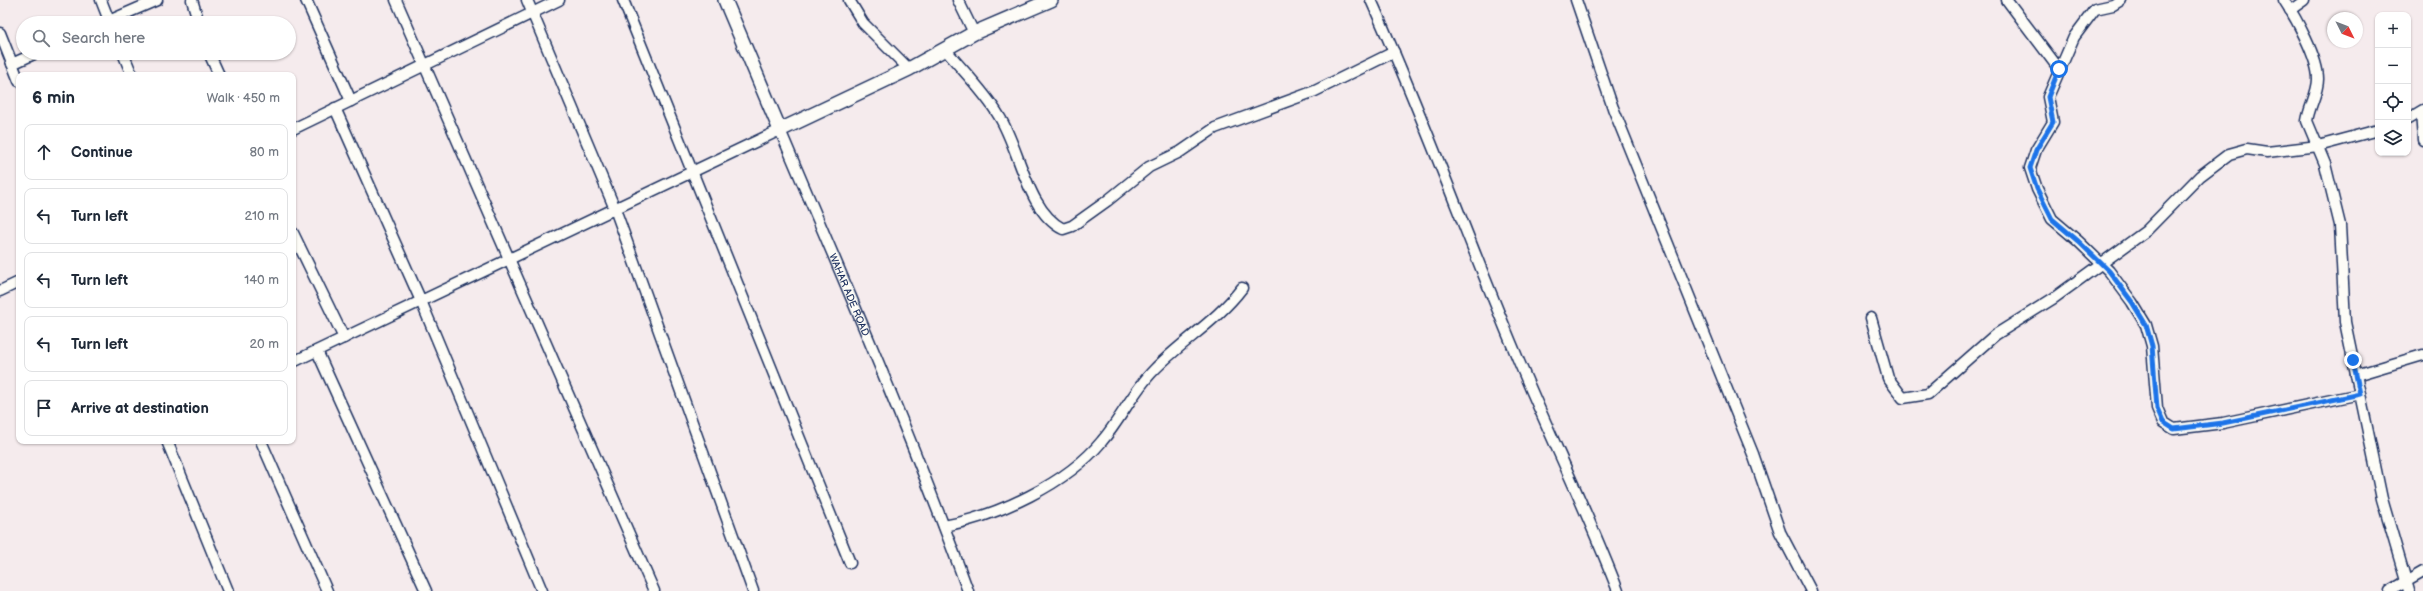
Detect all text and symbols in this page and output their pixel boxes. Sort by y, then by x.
north arrow [2327,12,2363,48]
map controls [2375,12,2411,156]
button: + [2375,12,2411,48]
search box [16,16,296,60]
icon: search [30,27,52,49]
text: Search here [62,29,145,48]
button: − [2375,48,2411,84]
route start [2050,60,2068,78]
button: locate [2375,84,2411,120]
text: 6 min [32,88,75,108]
text: Walk · 450 m [206,90,280,106]
button: layers [2375,120,2411,156]
icon: ahead [33,141,55,163]
text: Continue [71,143,133,162]
text: 80 m [250,144,279,160]
icon: left [33,205,55,227]
text: Turn left [71,207,128,226]
text: 210 m [245,208,279,224]
street label: WAHAR ADE ROAD [826,252,872,338]
icon: left [33,269,55,291]
text: Turn left [71,271,128,290]
text: 140 m [244,272,279,288]
icon: left [33,333,55,355]
text: Turn left [71,335,128,354]
text: 20 m [249,336,279,352]
route end [2344,351,2362,369]
icon: arrive [33,397,55,419]
text: Arrive at destination [71,399,209,418]

